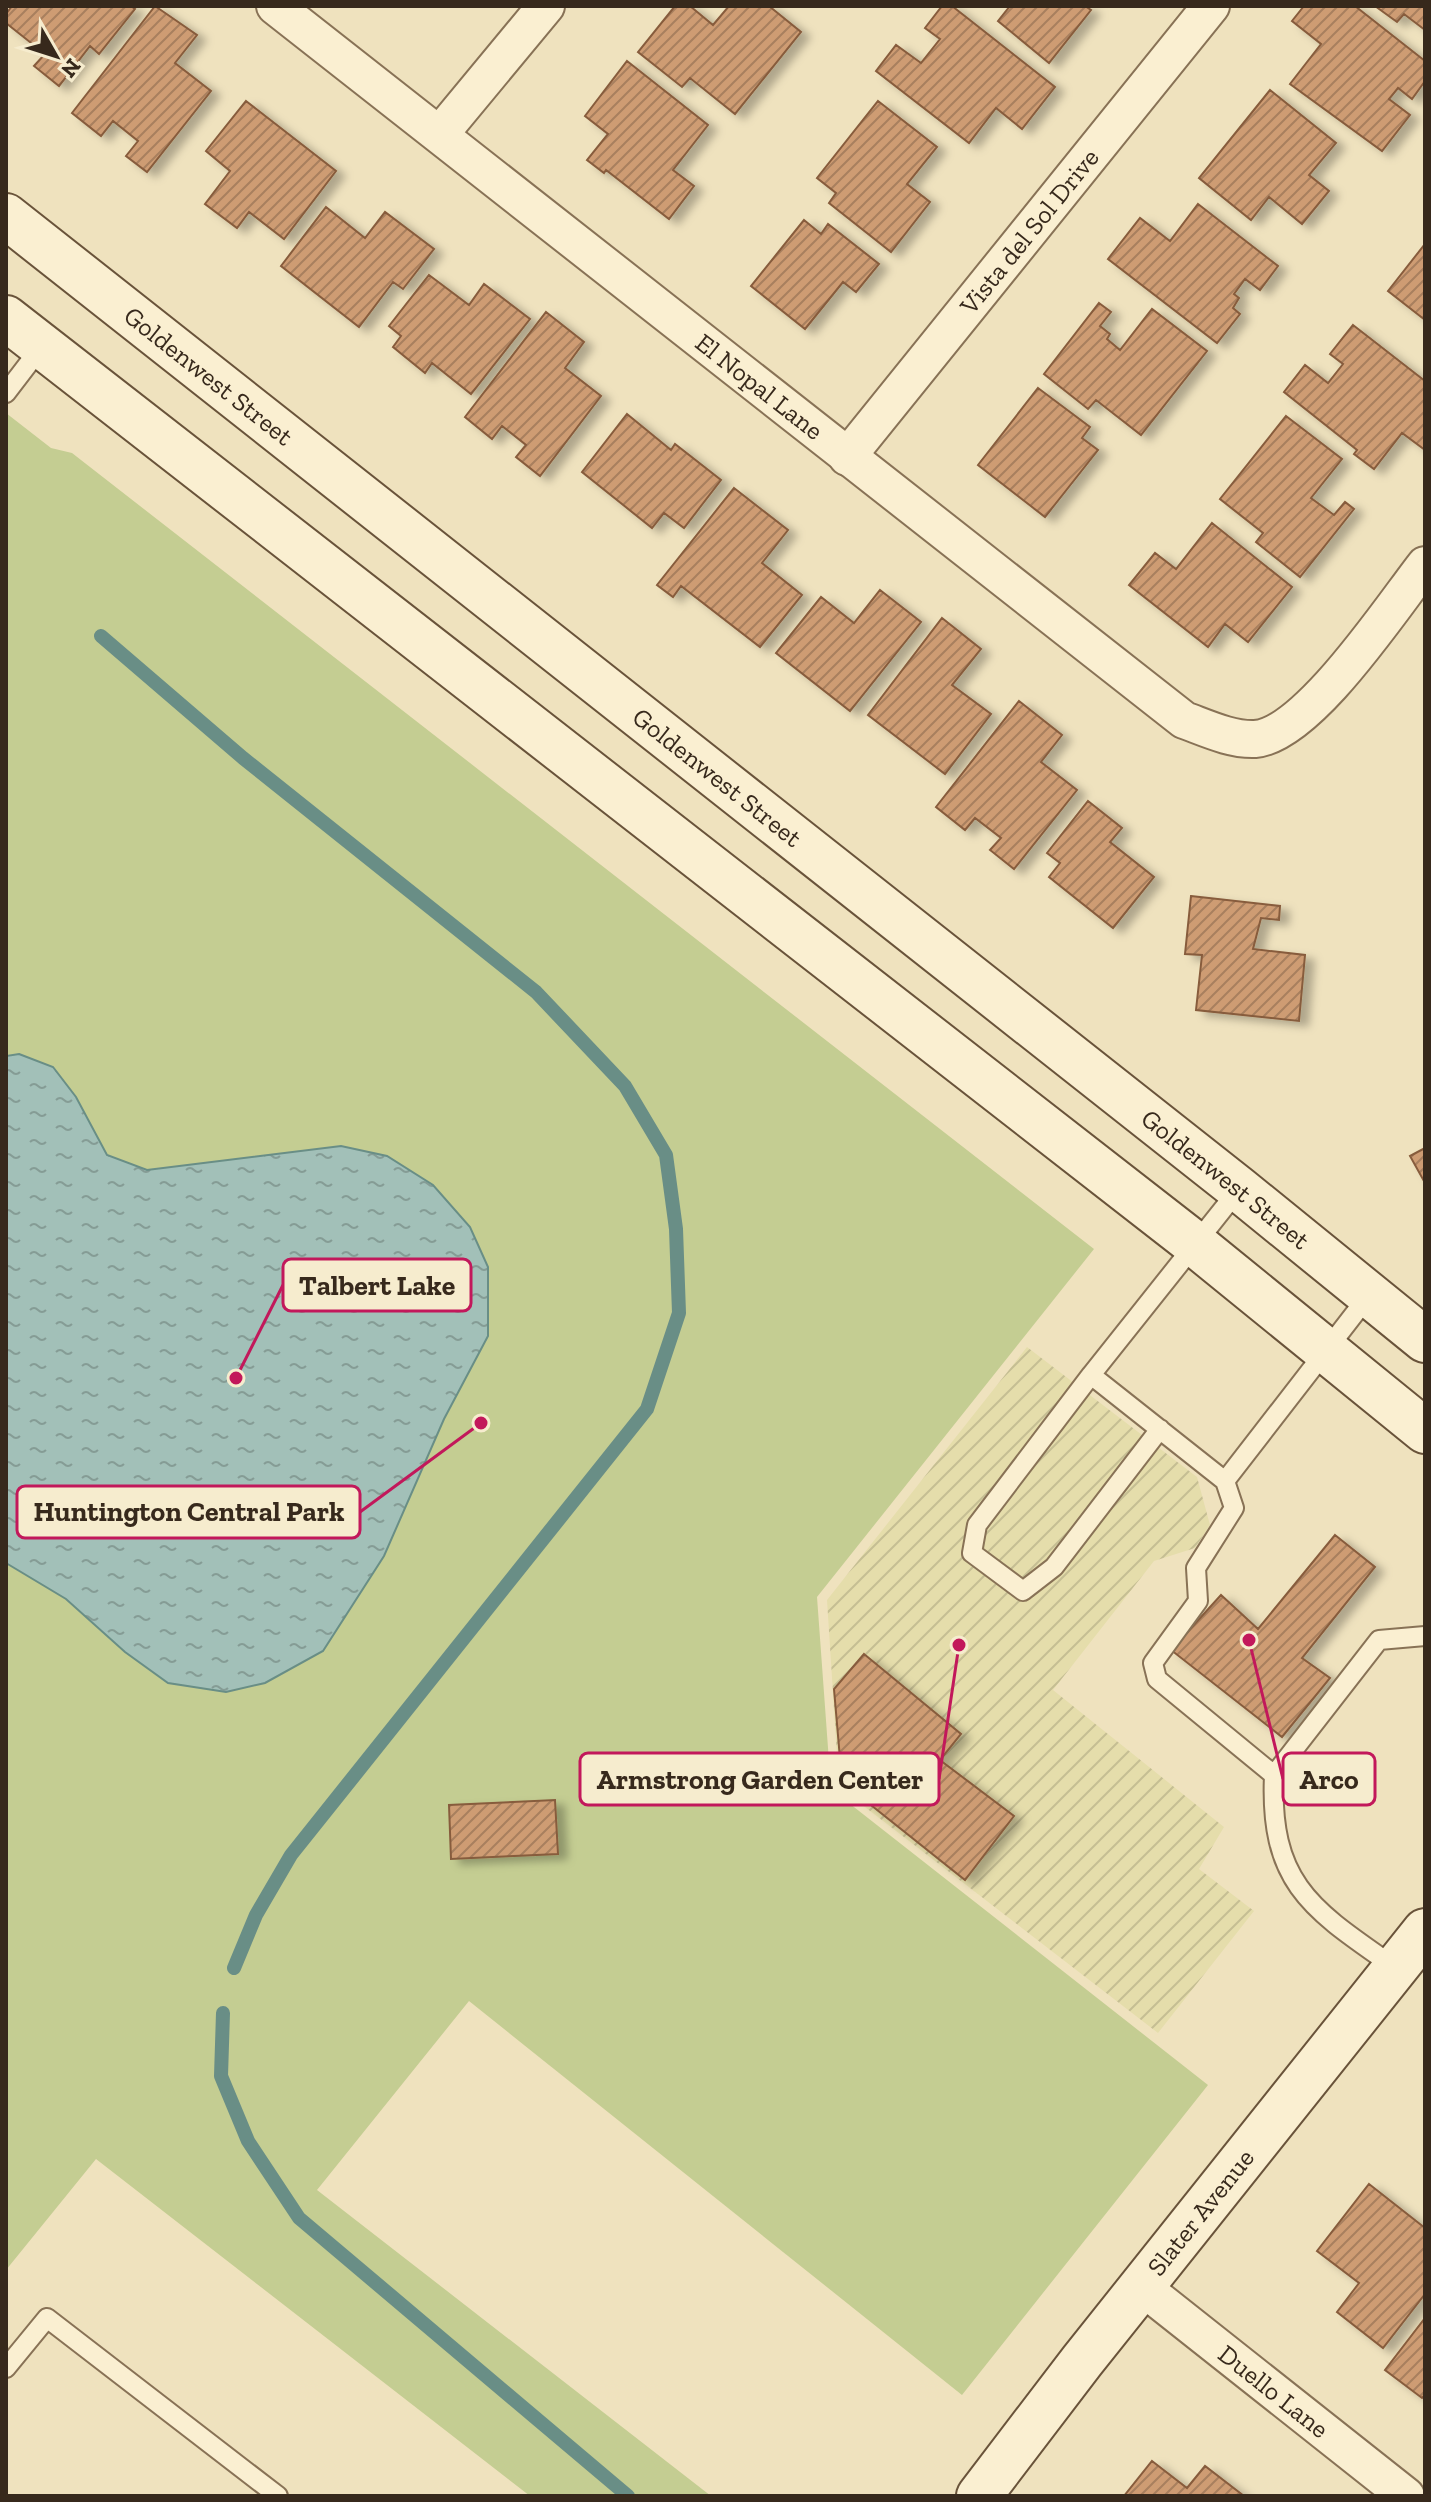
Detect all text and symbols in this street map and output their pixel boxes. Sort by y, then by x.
north arrow [16,16,96,96]
text: N [55,53,87,83]
street label: Vista del Sol Drive [952,142,1106,321]
street label: Goldenwest Street [118,299,300,453]
street label: El Nopal Lane [689,326,830,447]
street label: Goldenwest Street [626,701,808,854]
street label: Goldenwest Street [1135,1102,1317,1256]
callout: Talbert Lake [283,1259,471,1311]
text: Talbert Lake [299,1269,455,1302]
callout: Huntington Central Park [17,1486,360,1538]
text: Huntington Central Park [34,1495,345,1528]
callout: Armstrong Garden Center [580,1753,939,1805]
callout: Arco [1283,1753,1375,1805]
text: Armstrong Garden Center [597,1763,923,1796]
text: Arco [1299,1763,1359,1796]
street label: Slater Avenue [1140,2142,1261,2282]
street label: Duello Lane [1212,2338,1335,2445]

